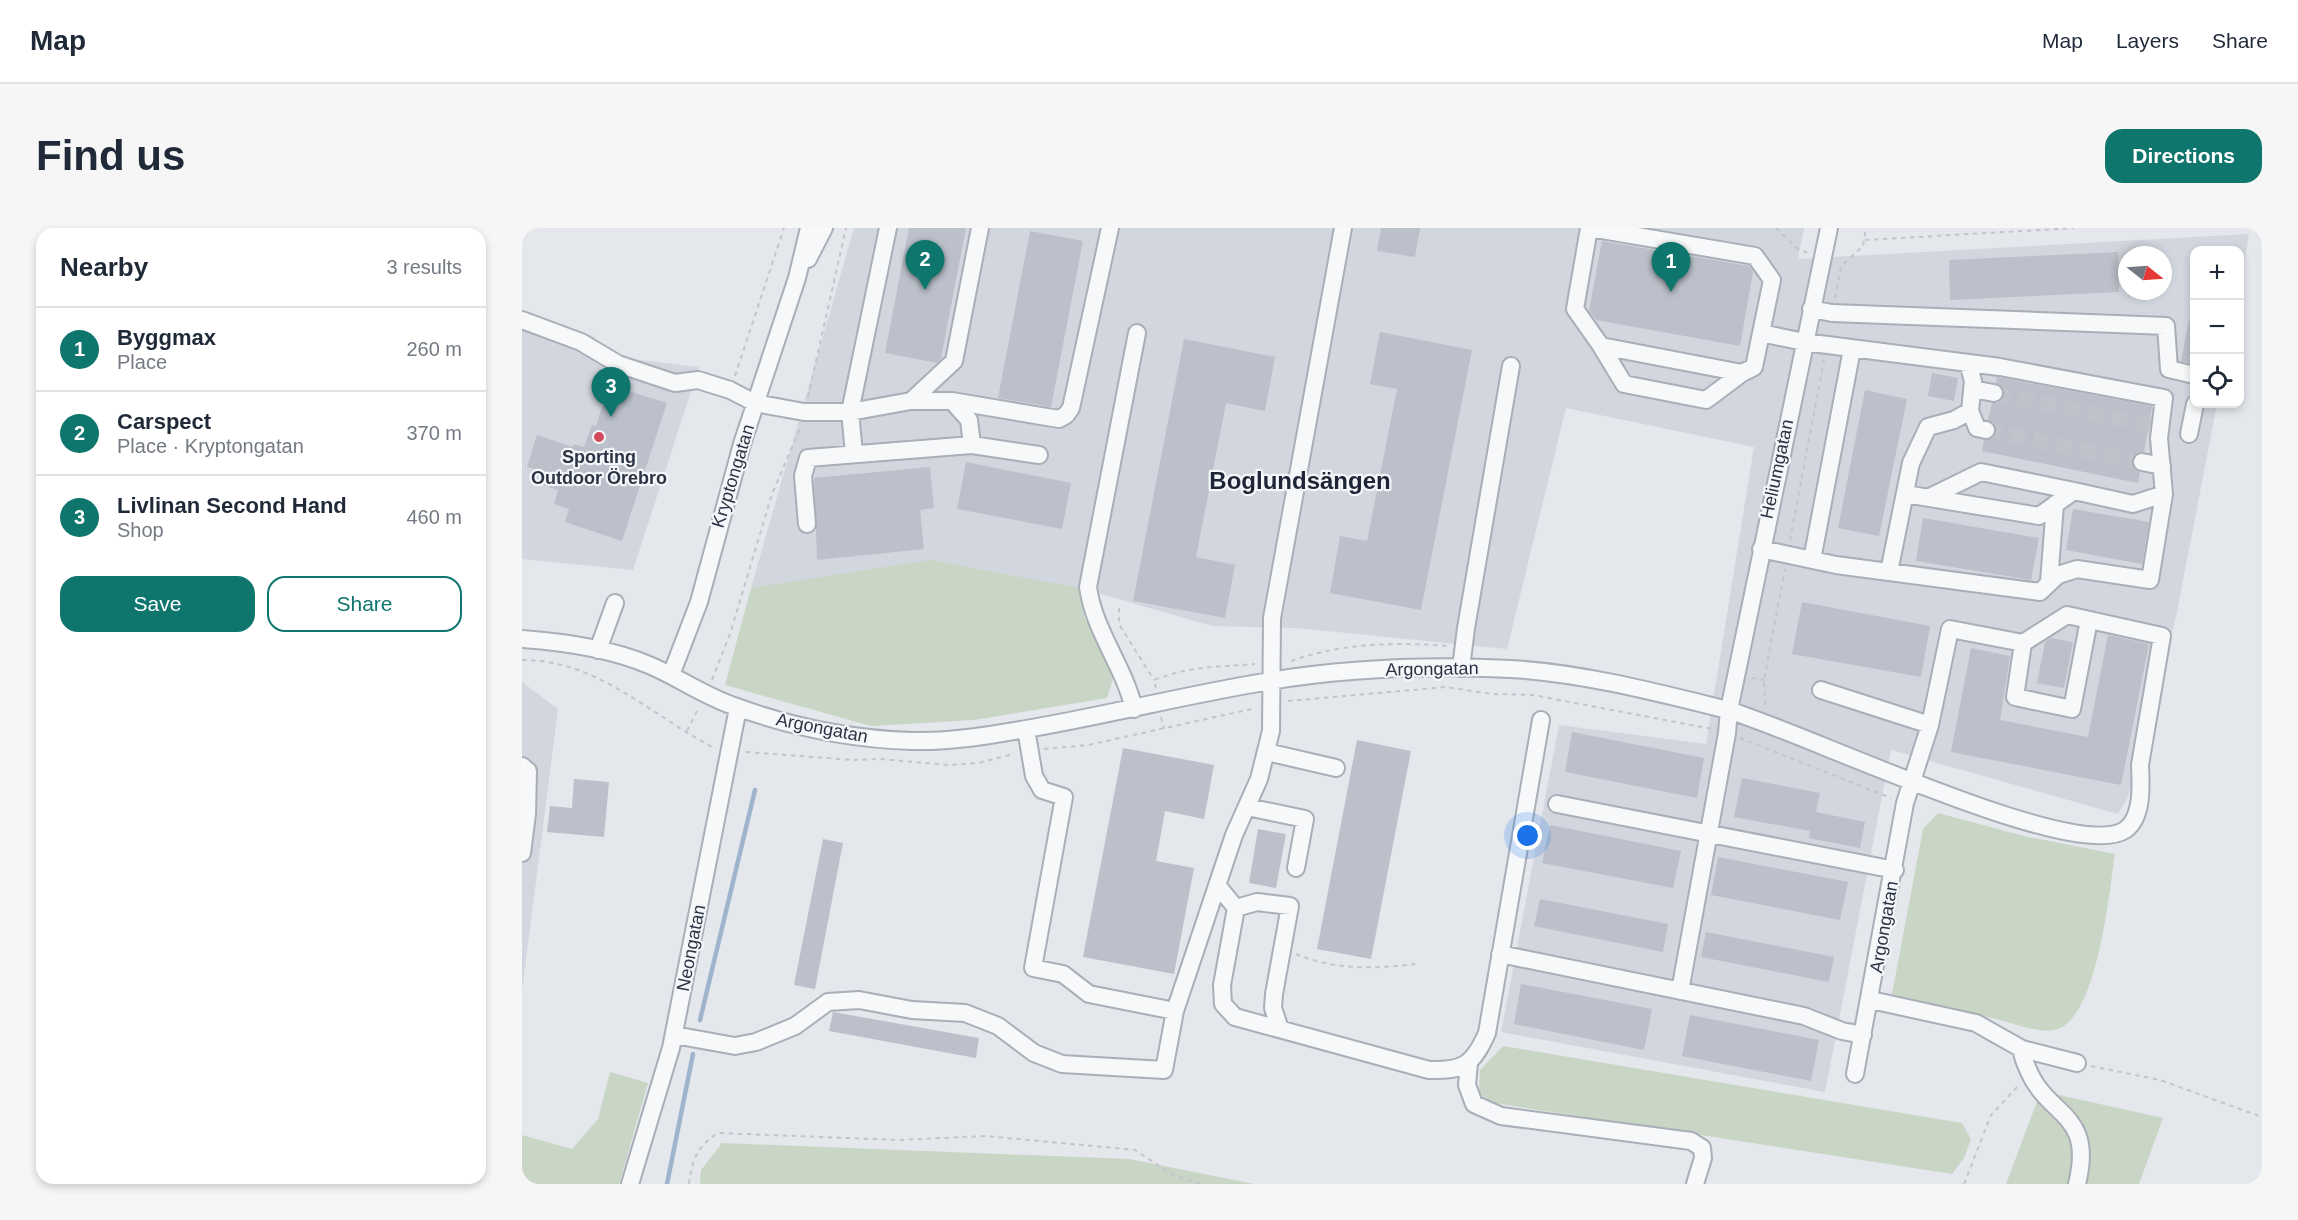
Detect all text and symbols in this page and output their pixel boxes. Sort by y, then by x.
text: Map [30,25,86,56]
text: Map [2042,29,2083,52]
text: Layers [2116,29,2179,52]
text: Share [2212,29,2268,52]
button: Directions [2105,129,2262,183]
text: Find us [36,132,185,179]
pin: 2 [906,241,944,290]
pin: 1 [1652,242,1690,292]
north arrow [2118,246,2172,300]
map controls [2190,246,2244,408]
button: + [2190,246,2244,300]
text: Nearby [60,252,148,282]
text: 3 results [386,256,462,278]
button: − [2190,300,2244,354]
text: Byggmax [117,325,216,350]
text: 1 [74,338,85,360]
text: 260 m [406,338,462,360]
text: Place [117,351,167,373]
button: locate [2190,354,2244,408]
pin: 3 [592,368,631,417]
text: Carspect [117,409,211,434]
street label: Heliumgatan [1757,417,1797,521]
text: 2 [74,422,85,444]
text: 370 m [406,422,462,444]
street label: Kryptongatan [708,422,758,530]
marker: Sporting Outdoor Örebro [592,430,606,444]
text: Place · Kryptongatan [117,435,304,457]
place label: Sporting Outdoor Örebro [531,447,667,488]
district label: Boglundsängen [1209,467,1391,494]
text: Livlinan Second Hand [117,493,347,518]
text: 3 [74,506,85,528]
text: 460 m [406,506,462,528]
text: Shop [117,519,164,541]
button: Save [60,576,255,632]
button: Share [267,576,462,632]
street label: Argongatan [1385,658,1479,680]
street label: Argongatan [774,709,870,747]
your location [1513,821,1542,850]
street label: Argongatan [1866,879,1902,975]
street label: Neongatan [673,903,709,993]

